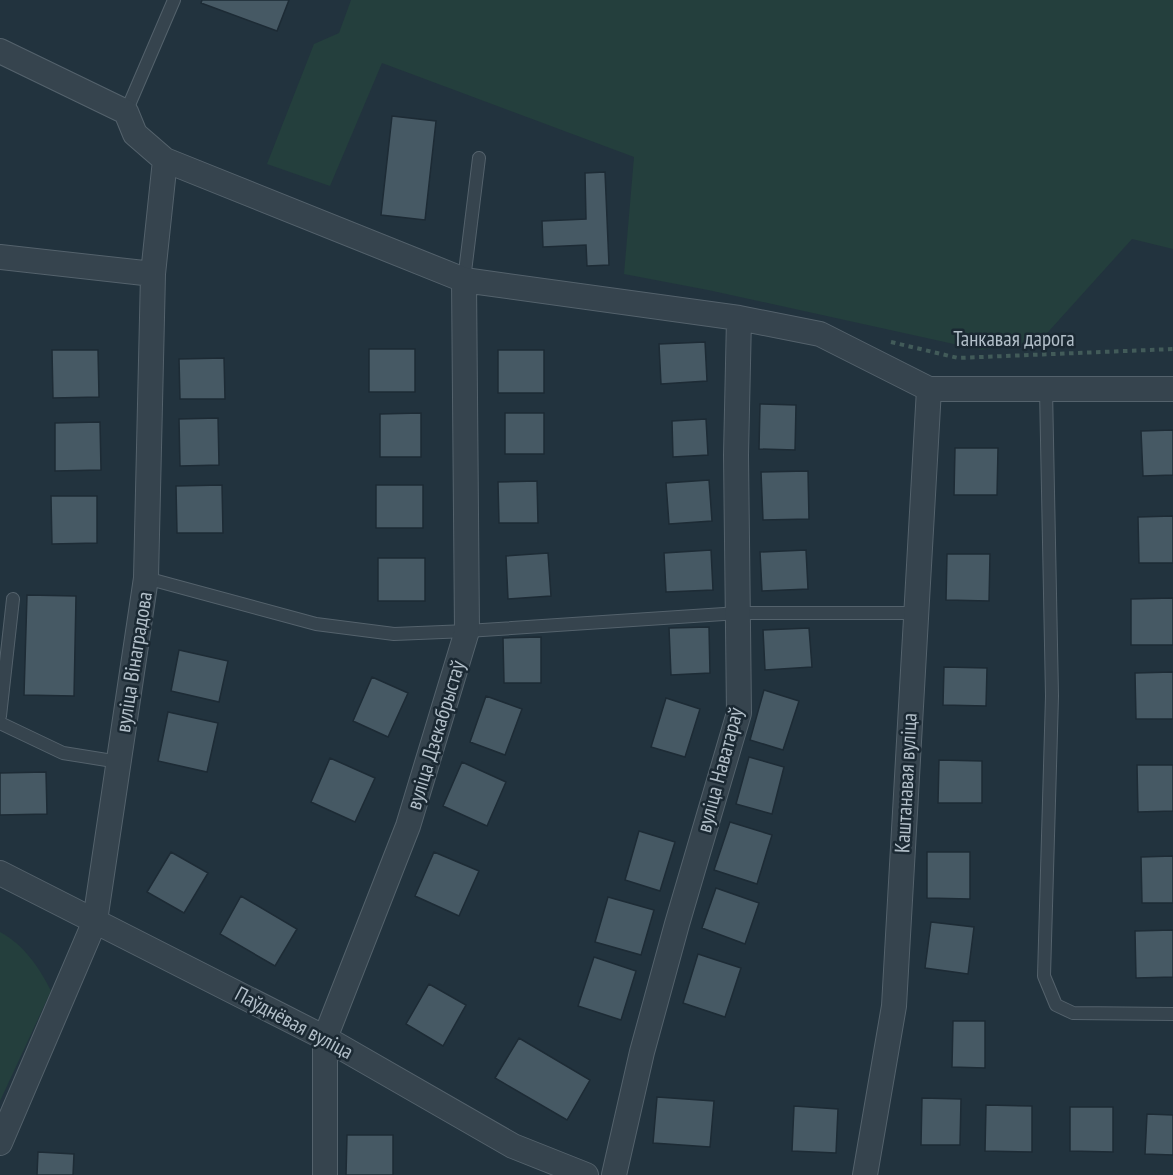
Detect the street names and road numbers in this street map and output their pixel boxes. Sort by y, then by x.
street label: Танкавая дарога [953,325,1075,352]
street label: вуліца Вінаградова [109,590,158,734]
street label: вуліца Дзекабрыстаў [400,657,471,813]
street label: вуліца Наватараў [690,704,749,835]
street label: Каштанавая вуліца [888,712,923,854]
street label: Паўднёвая вуліца [230,980,358,1065]

